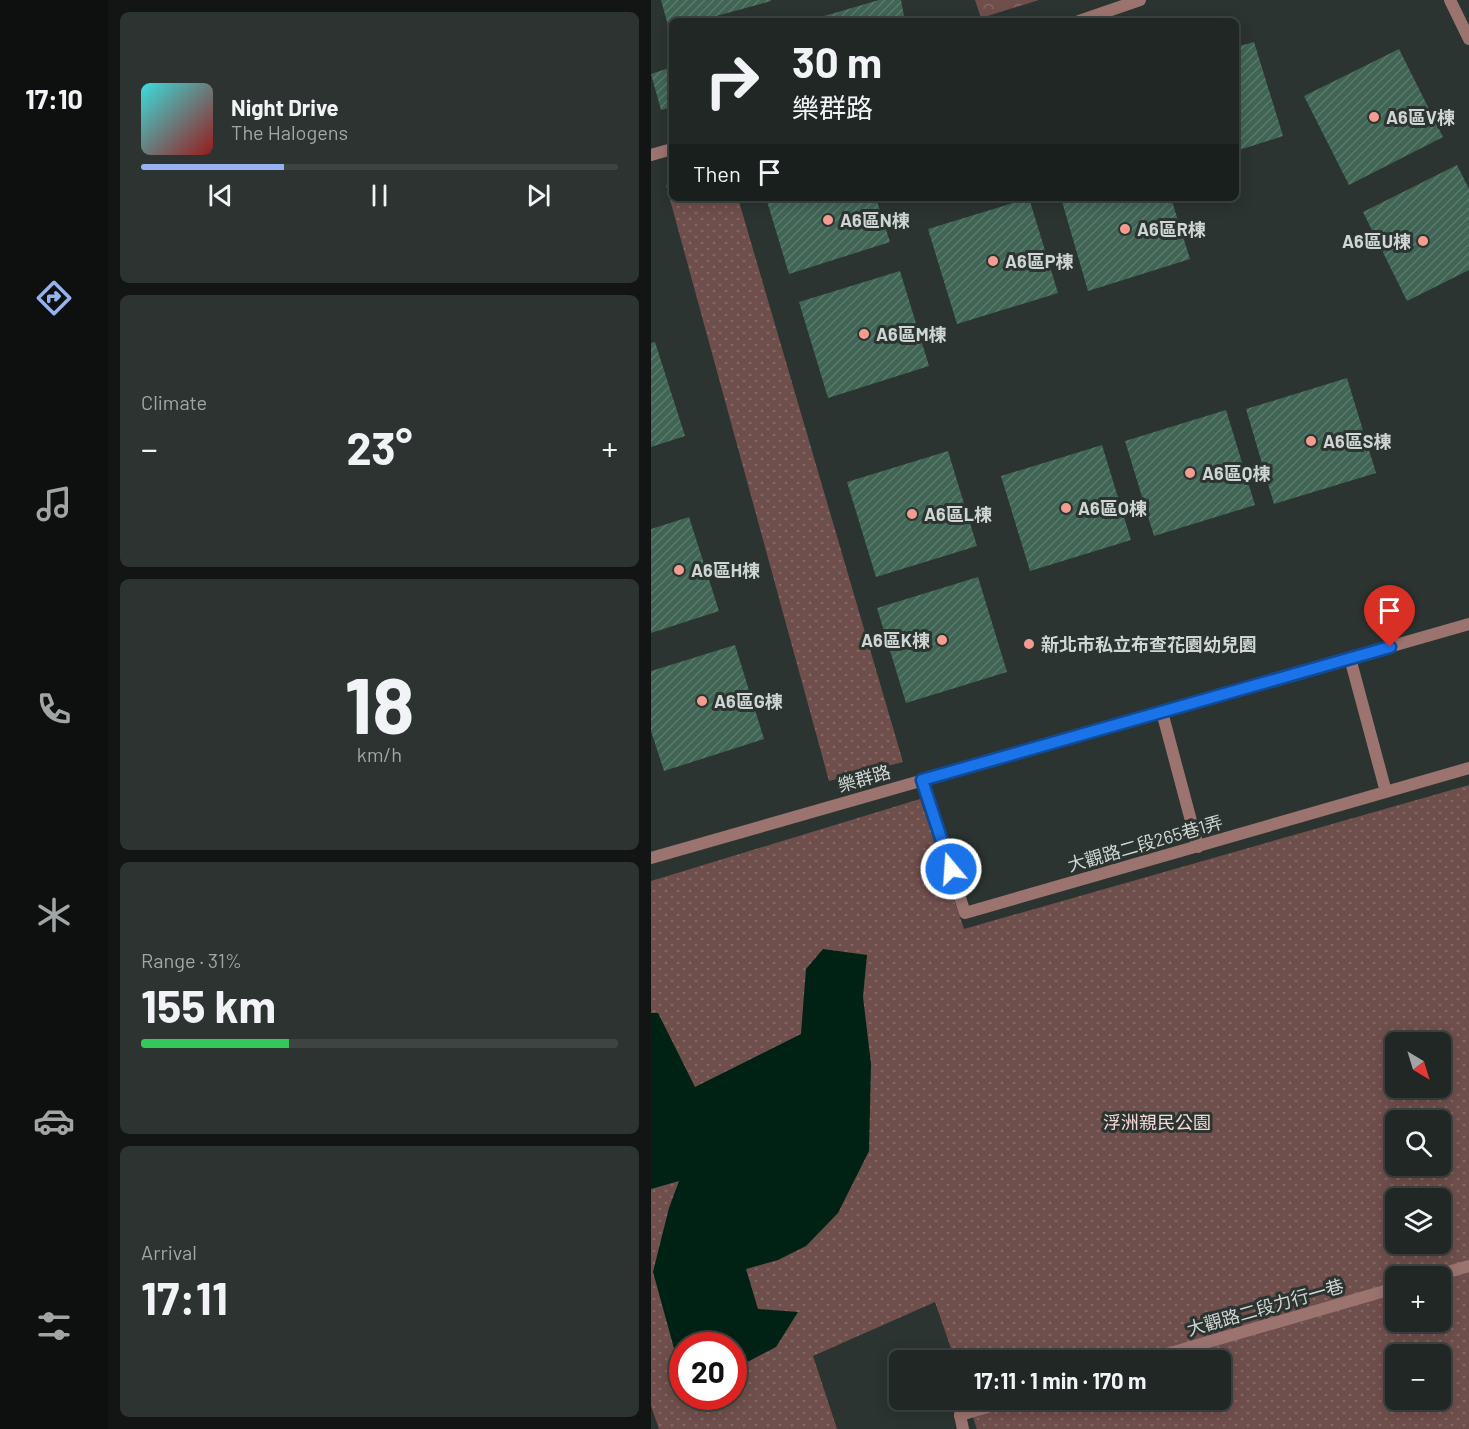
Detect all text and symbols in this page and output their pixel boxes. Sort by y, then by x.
text: 30 m [792,36,882,86]
icon: right [693,42,771,120]
text: 17:10 [25,82,83,114]
text: 樂群路 [792,91,873,123]
text: Night Drive [231,94,339,120]
place label: A6區V棟 [1386,106,1455,128]
marker: A6區V棟 [1367,110,1381,124]
text: The Halogens [231,120,348,144]
icon: arrive [753,156,786,189]
text: Then [693,160,741,186]
icon: previous [204,179,237,212]
icon: pause [363,179,396,212]
icon: next [522,179,555,212]
place label: A6區N棟 [840,209,910,231]
marker: A6區N棟 [821,213,835,227]
place label: A6區R棟 [1137,218,1206,240]
marker: A6區R棟 [1118,222,1132,236]
place label: A6區U棟 [1342,230,1411,252]
marker: A6區U棟 [1416,234,1430,248]
place label: A6區P棟 [1005,250,1074,272]
marker: A6區P棟 [986,254,1000,268]
icon: directions [33,277,75,319]
place label: A6區M棟 [876,323,947,345]
marker: A6區M棟 [857,327,871,341]
text: Climate [141,390,207,414]
text: 23° [347,420,412,474]
text: − [141,428,158,468]
text: + [601,428,618,468]
place label: A6區S棟 [1323,430,1391,452]
marker: A6區S棟 [1304,434,1318,448]
place label: A6區Q棟 [1202,462,1270,484]
marker: A6區Q棟 [1183,466,1197,480]
icon: music [33,483,75,525]
place label: A6區O棟 [1078,497,1147,519]
marker: A6區O棟 [1059,501,1073,515]
place label: A6區L棟 [924,503,992,525]
marker: A6區L棟 [905,507,919,521]
place label: A6區H棟 [691,559,760,581]
marker: A6區H棟 [672,563,686,577]
pin [1364,585,1415,647]
icon: arrive [1373,594,1406,627]
place label: A6區K棟 [861,629,930,651]
marker: A6區K棟 [935,633,949,647]
place label: 新北市私立布查花園幼兒園 [1041,633,1257,655]
marker: 新北市私立布查花園幼兒園 [1022,637,1036,651]
text: 18 [345,656,414,750]
icon: phone [33,688,75,730]
place label: A6區G棟 [714,690,783,712]
marker: A6區G棟 [695,694,709,708]
text: km/h [357,742,402,766]
street label: 樂群路 [835,760,893,796]
street label: 大觀路二段265巷1弄 [1065,810,1225,876]
position arrow [919,837,983,901]
icon: climate [33,894,75,936]
text: Range · 31% [141,948,242,972]
text: 155 km [141,978,276,1032]
north arrow [1385,1032,1451,1098]
map controls [1385,1032,1451,1410]
icon: car [33,1100,75,1142]
button: search [1385,1110,1451,1176]
park label: 浮洲親民公園 [1103,1111,1211,1133]
button: layers [1385,1188,1451,1254]
text: Arrival [141,1240,197,1264]
button: + [1385,1266,1451,1332]
text: 17:11 [141,1270,228,1324]
street label: 大觀路二段力行一巷 [1184,1274,1346,1340]
icon: filters [33,1305,75,1347]
speed limit sign: 20 [669,1332,747,1410]
button: − [1385,1344,1451,1410]
text: 17:11 · 1 min · 170 m [974,1367,1146,1393]

